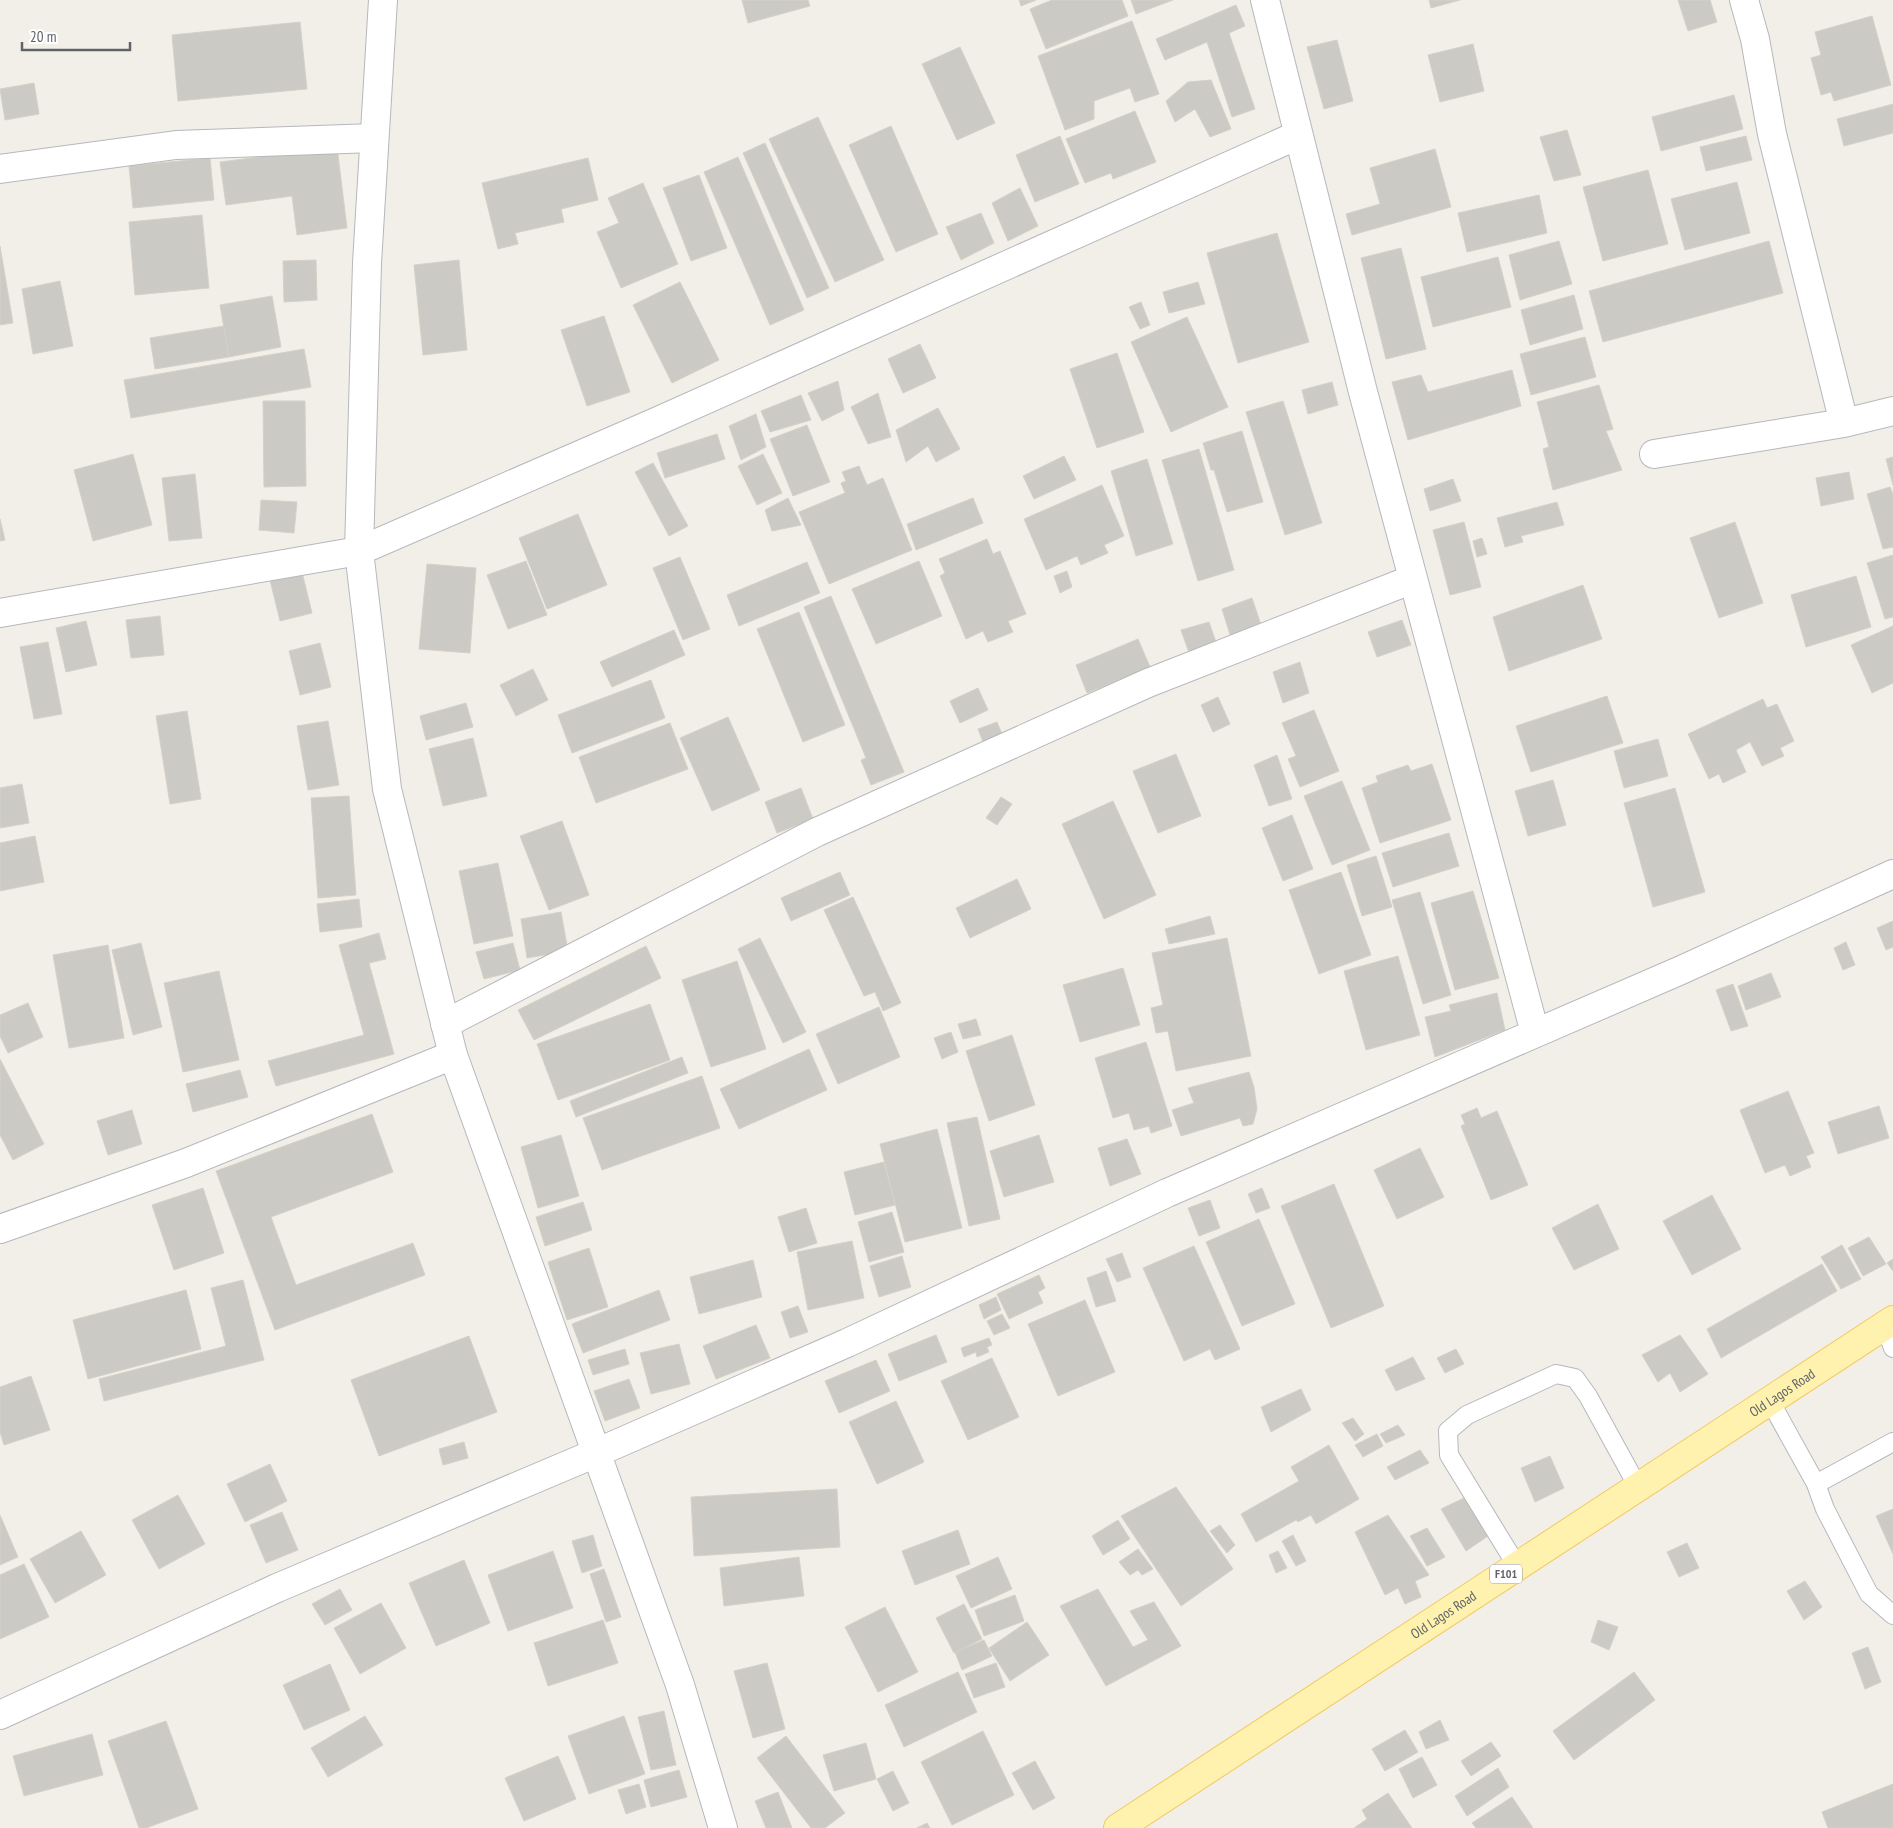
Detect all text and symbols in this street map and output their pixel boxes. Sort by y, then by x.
scale bar [22,20,130,52]
text: 20 m [30,27,56,46]
street label: Old Lagos Road [1746,1365,1818,1421]
road number: F101 [1490,1565,1522,1584]
street label: Old Lagos Road [1407,1587,1480,1643]

